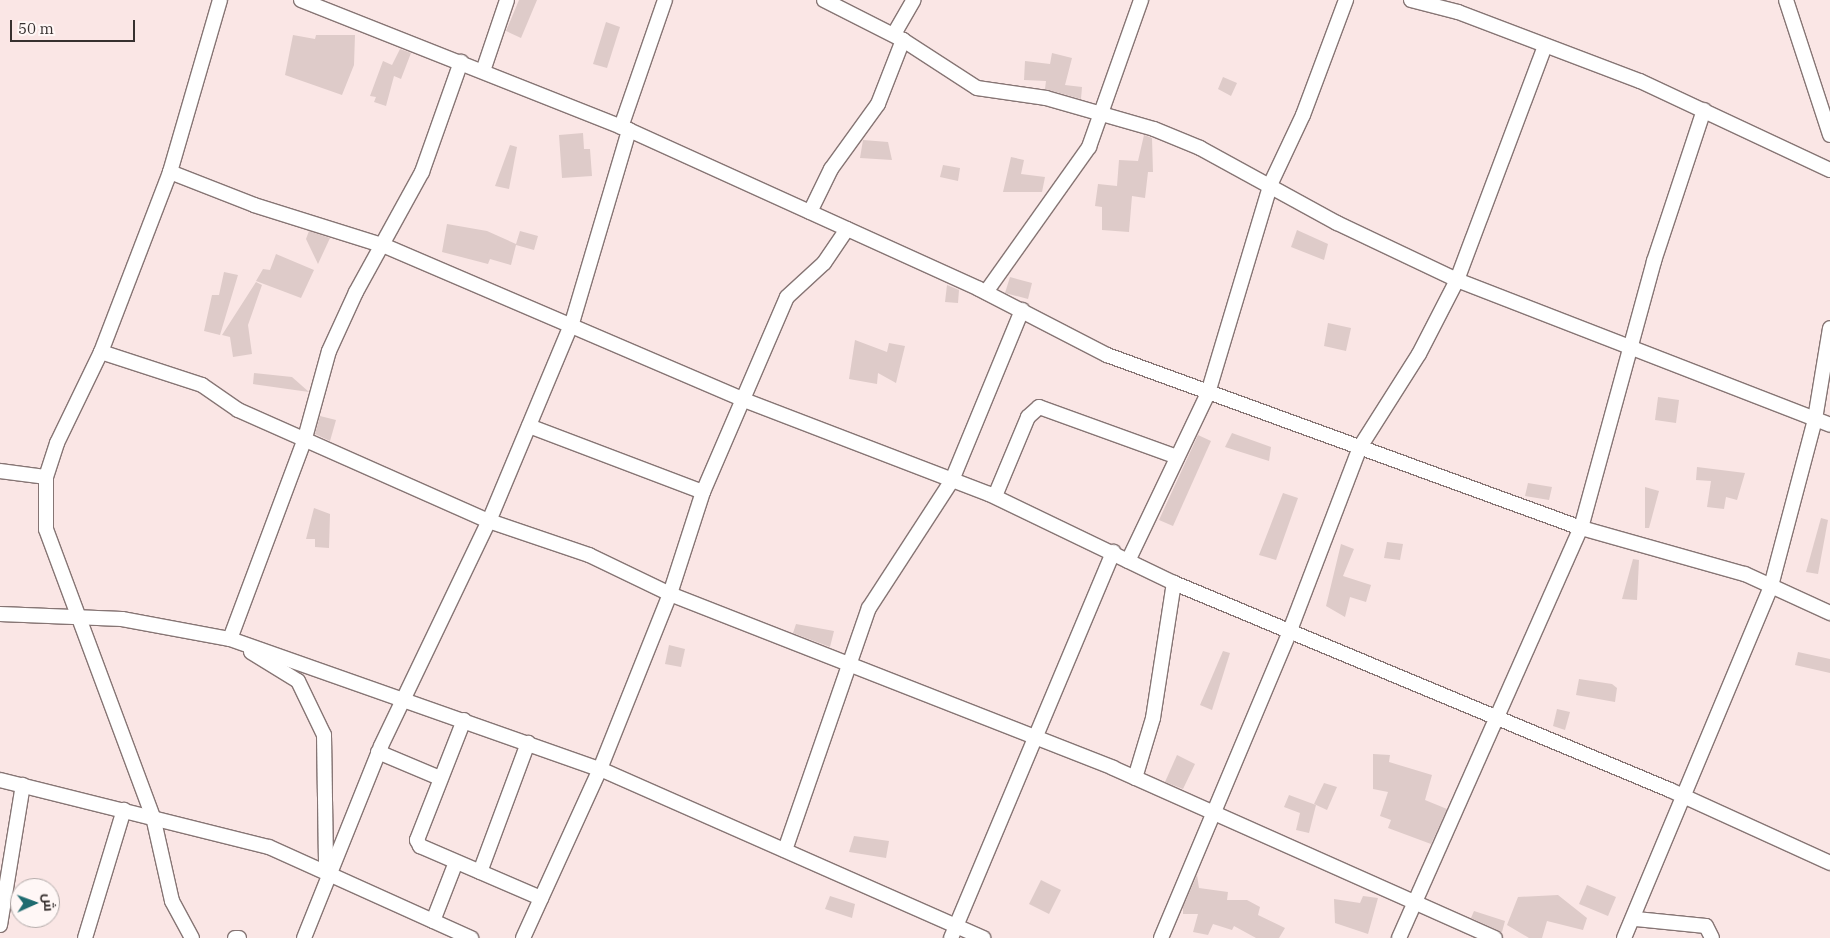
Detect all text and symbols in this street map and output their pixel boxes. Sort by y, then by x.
scale bar [12,10,138,42]
text: 50 m [18,19,54,38]
north arrow [10,878,60,928]
text: ش [40,893,58,912]

